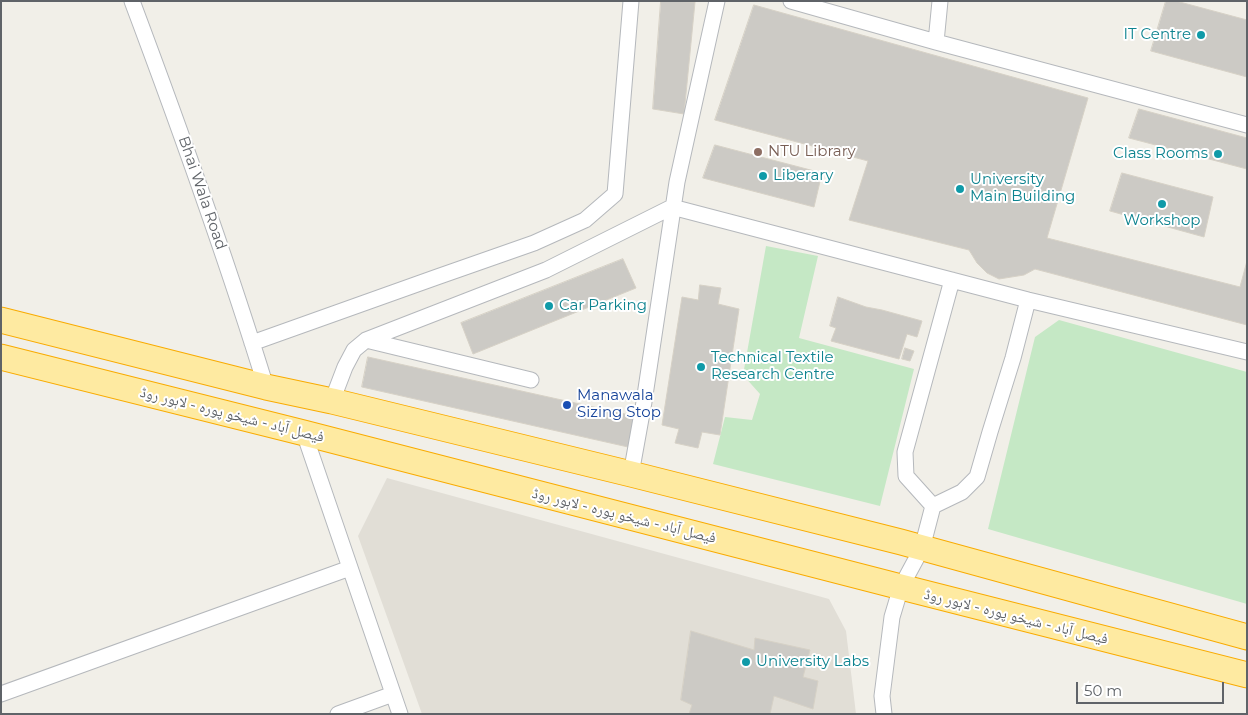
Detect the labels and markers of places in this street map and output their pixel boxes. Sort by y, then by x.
place label: IT Centre [1123,26,1191,44]
marker: IT Centre [1195,29,1207,41]
place label: NTU Library [768,143,856,161]
place label: Class Rooms [1113,145,1208,163]
marker: NTU Library [752,146,764,158]
marker: Class Rooms [1212,148,1224,160]
place label: Liberary [773,167,833,185]
marker: Liberary [757,170,769,182]
place label: University Main Building [970,171,1075,206]
marker: University Main Building [954,183,966,195]
marker: Workshop [1156,198,1168,210]
place label: Workshop [1124,212,1200,230]
place label: Car Parking [559,297,647,315]
marker: Car Parking [543,300,555,312]
place label: Technical Textile Research Centre [711,349,835,384]
marker: Technical Textile Research Centre [695,361,707,373]
place label: Manawala Sizing Stop [577,387,661,422]
marker: Manawala Sizing Stop [561,399,573,411]
place label: University Labs [756,653,869,671]
marker: University Labs [740,656,752,668]

